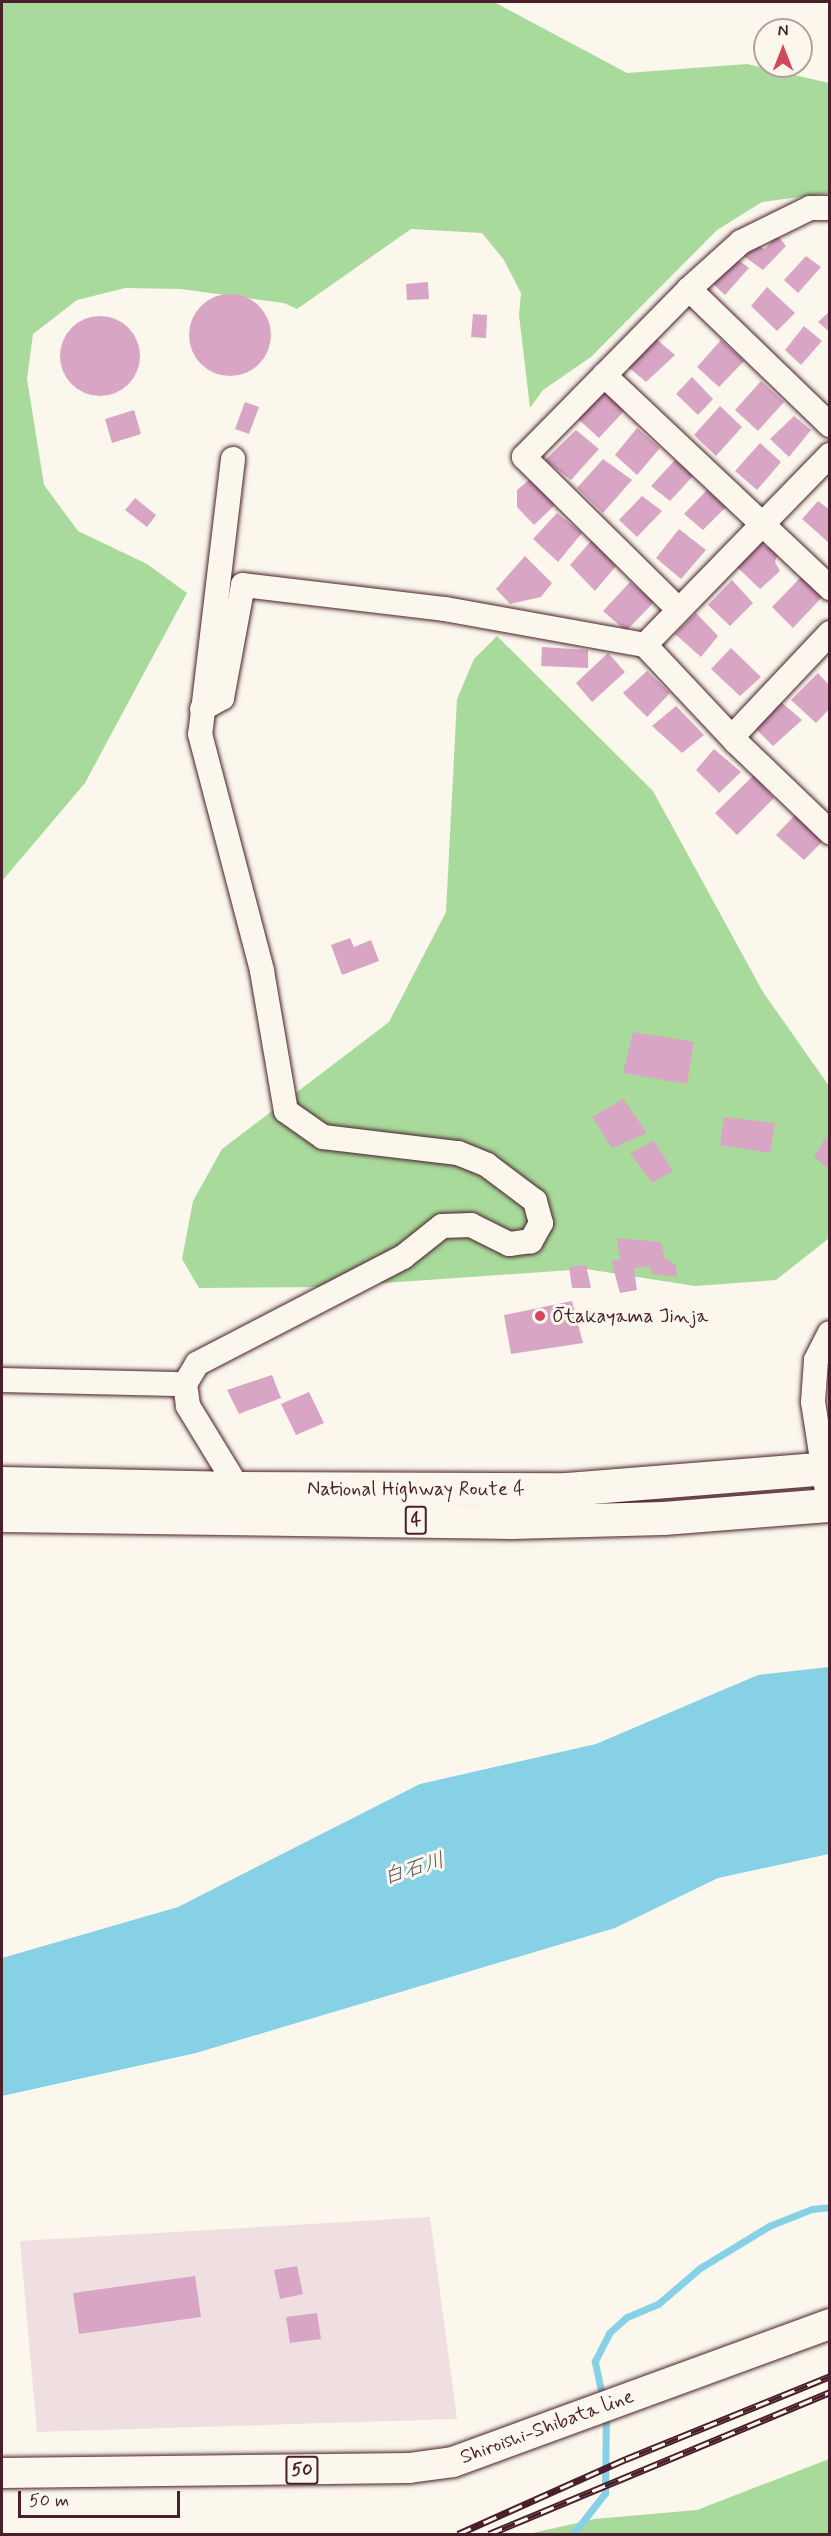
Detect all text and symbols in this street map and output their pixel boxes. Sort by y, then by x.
north arrow [753,18,813,78]
text: N [778,21,788,42]
place label: Ōtakayama Jinja [552,1304,702,1328]
marker: Ōtakayama Jinja [533,1309,547,1323]
street label: National Highway Route 4 [311,1477,521,1501]
road number: 4 [404,1505,428,1535]
water label: 白石川 [380,1848,448,1890]
street label: Shiroishi-Shibata line [457,2384,637,2470]
road number: 50 [284,2455,320,2485]
scale bar [21,2479,183,2517]
text: 50 m [29,2489,69,2513]

